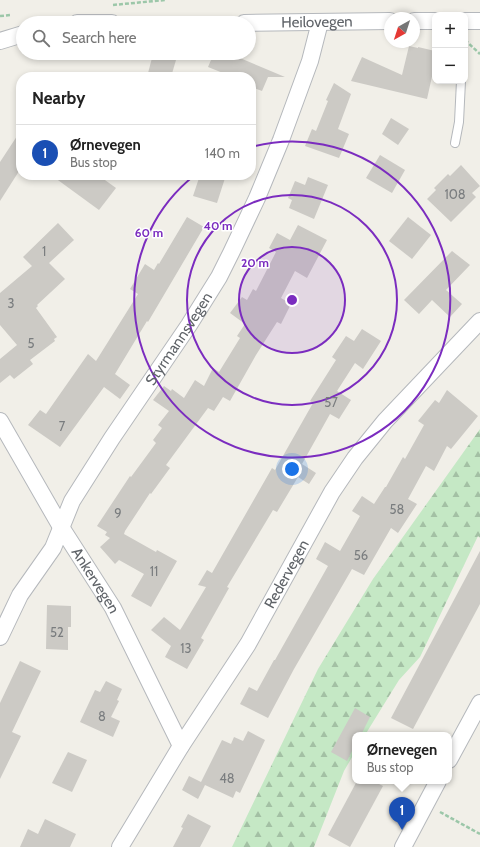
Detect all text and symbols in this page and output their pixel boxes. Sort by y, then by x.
north arrow [384,12,420,48]
map controls [432,12,468,84]
button: + [432,12,468,48]
street label: Heilovegen [281,13,353,31]
search box [16,16,256,60]
icon: search [30,27,52,49]
text: Search here [62,29,137,47]
button: − [432,48,468,84]
text: Nearby [32,88,85,108]
text: Ørnevegen [70,136,141,154]
text: 1 [43,145,47,161]
text: 140 m [205,145,240,161]
text: Bus stop [70,154,117,170]
house number: 108 [444,186,466,202]
text: 40 m [203,218,233,233]
text: 60 m [135,225,163,240]
house number: 1 [42,243,46,259]
text: 20 m [241,255,269,270]
street label: Styrmannsvegen [142,289,216,389]
centre of rings [285,293,299,307]
house number: 3 [7,295,15,311]
house number: 5 [27,335,35,351]
house number: 57 [324,394,338,410]
house number: 7 [59,418,66,434]
your location [282,459,302,479]
house number: 58 [390,501,405,517]
house number: 9 [114,505,122,521]
street label: Redervegen [260,537,313,611]
street label: Ankervegen [68,544,123,616]
house number: 56 [354,547,368,563]
house number: 11 [150,563,158,579]
house number: 52 [50,624,64,640]
house number: 13 [180,640,192,656]
house number: 8 [98,708,106,724]
popup [352,732,452,784]
text: Ørnevegen [367,741,437,759]
text: Bus stop [367,759,414,775]
house number: 48 [219,770,235,786]
pin: 1 [389,797,415,830]

